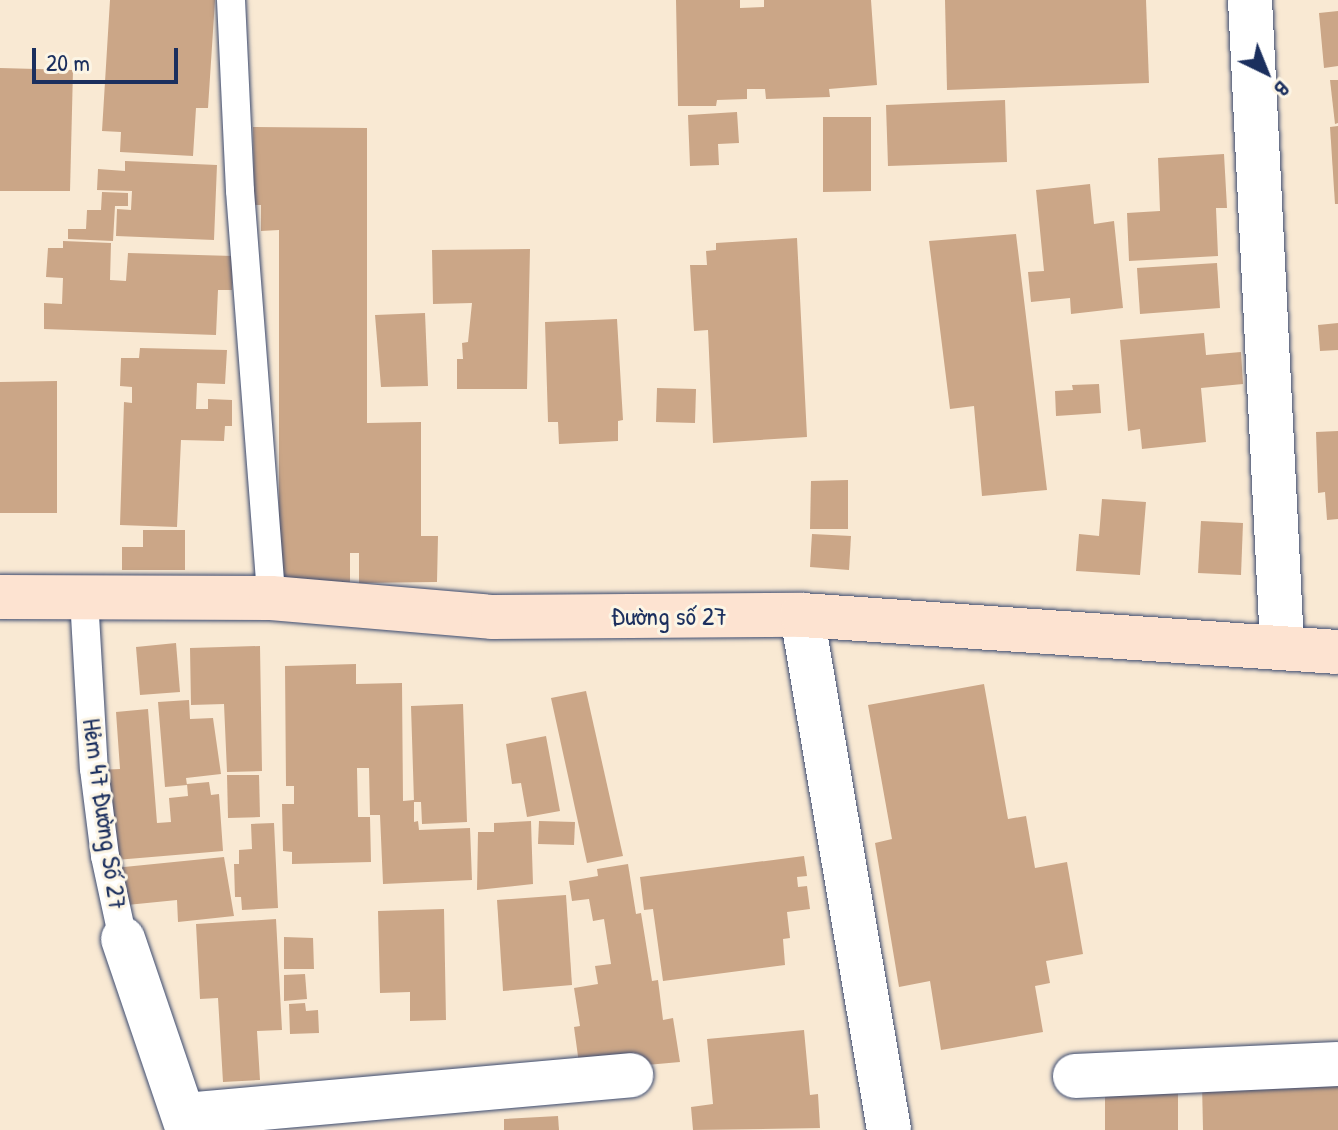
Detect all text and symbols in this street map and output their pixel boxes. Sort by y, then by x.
scale bar [36,32,182,82]
north arrow [1226,32,1306,112]
text: 20 m [46,46,90,78]
text: B [1268,75,1297,104]
street label: Đường số 27 [611,600,727,632]
street label: Hẻm 47 Đường Số 27 [76,716,134,912]

